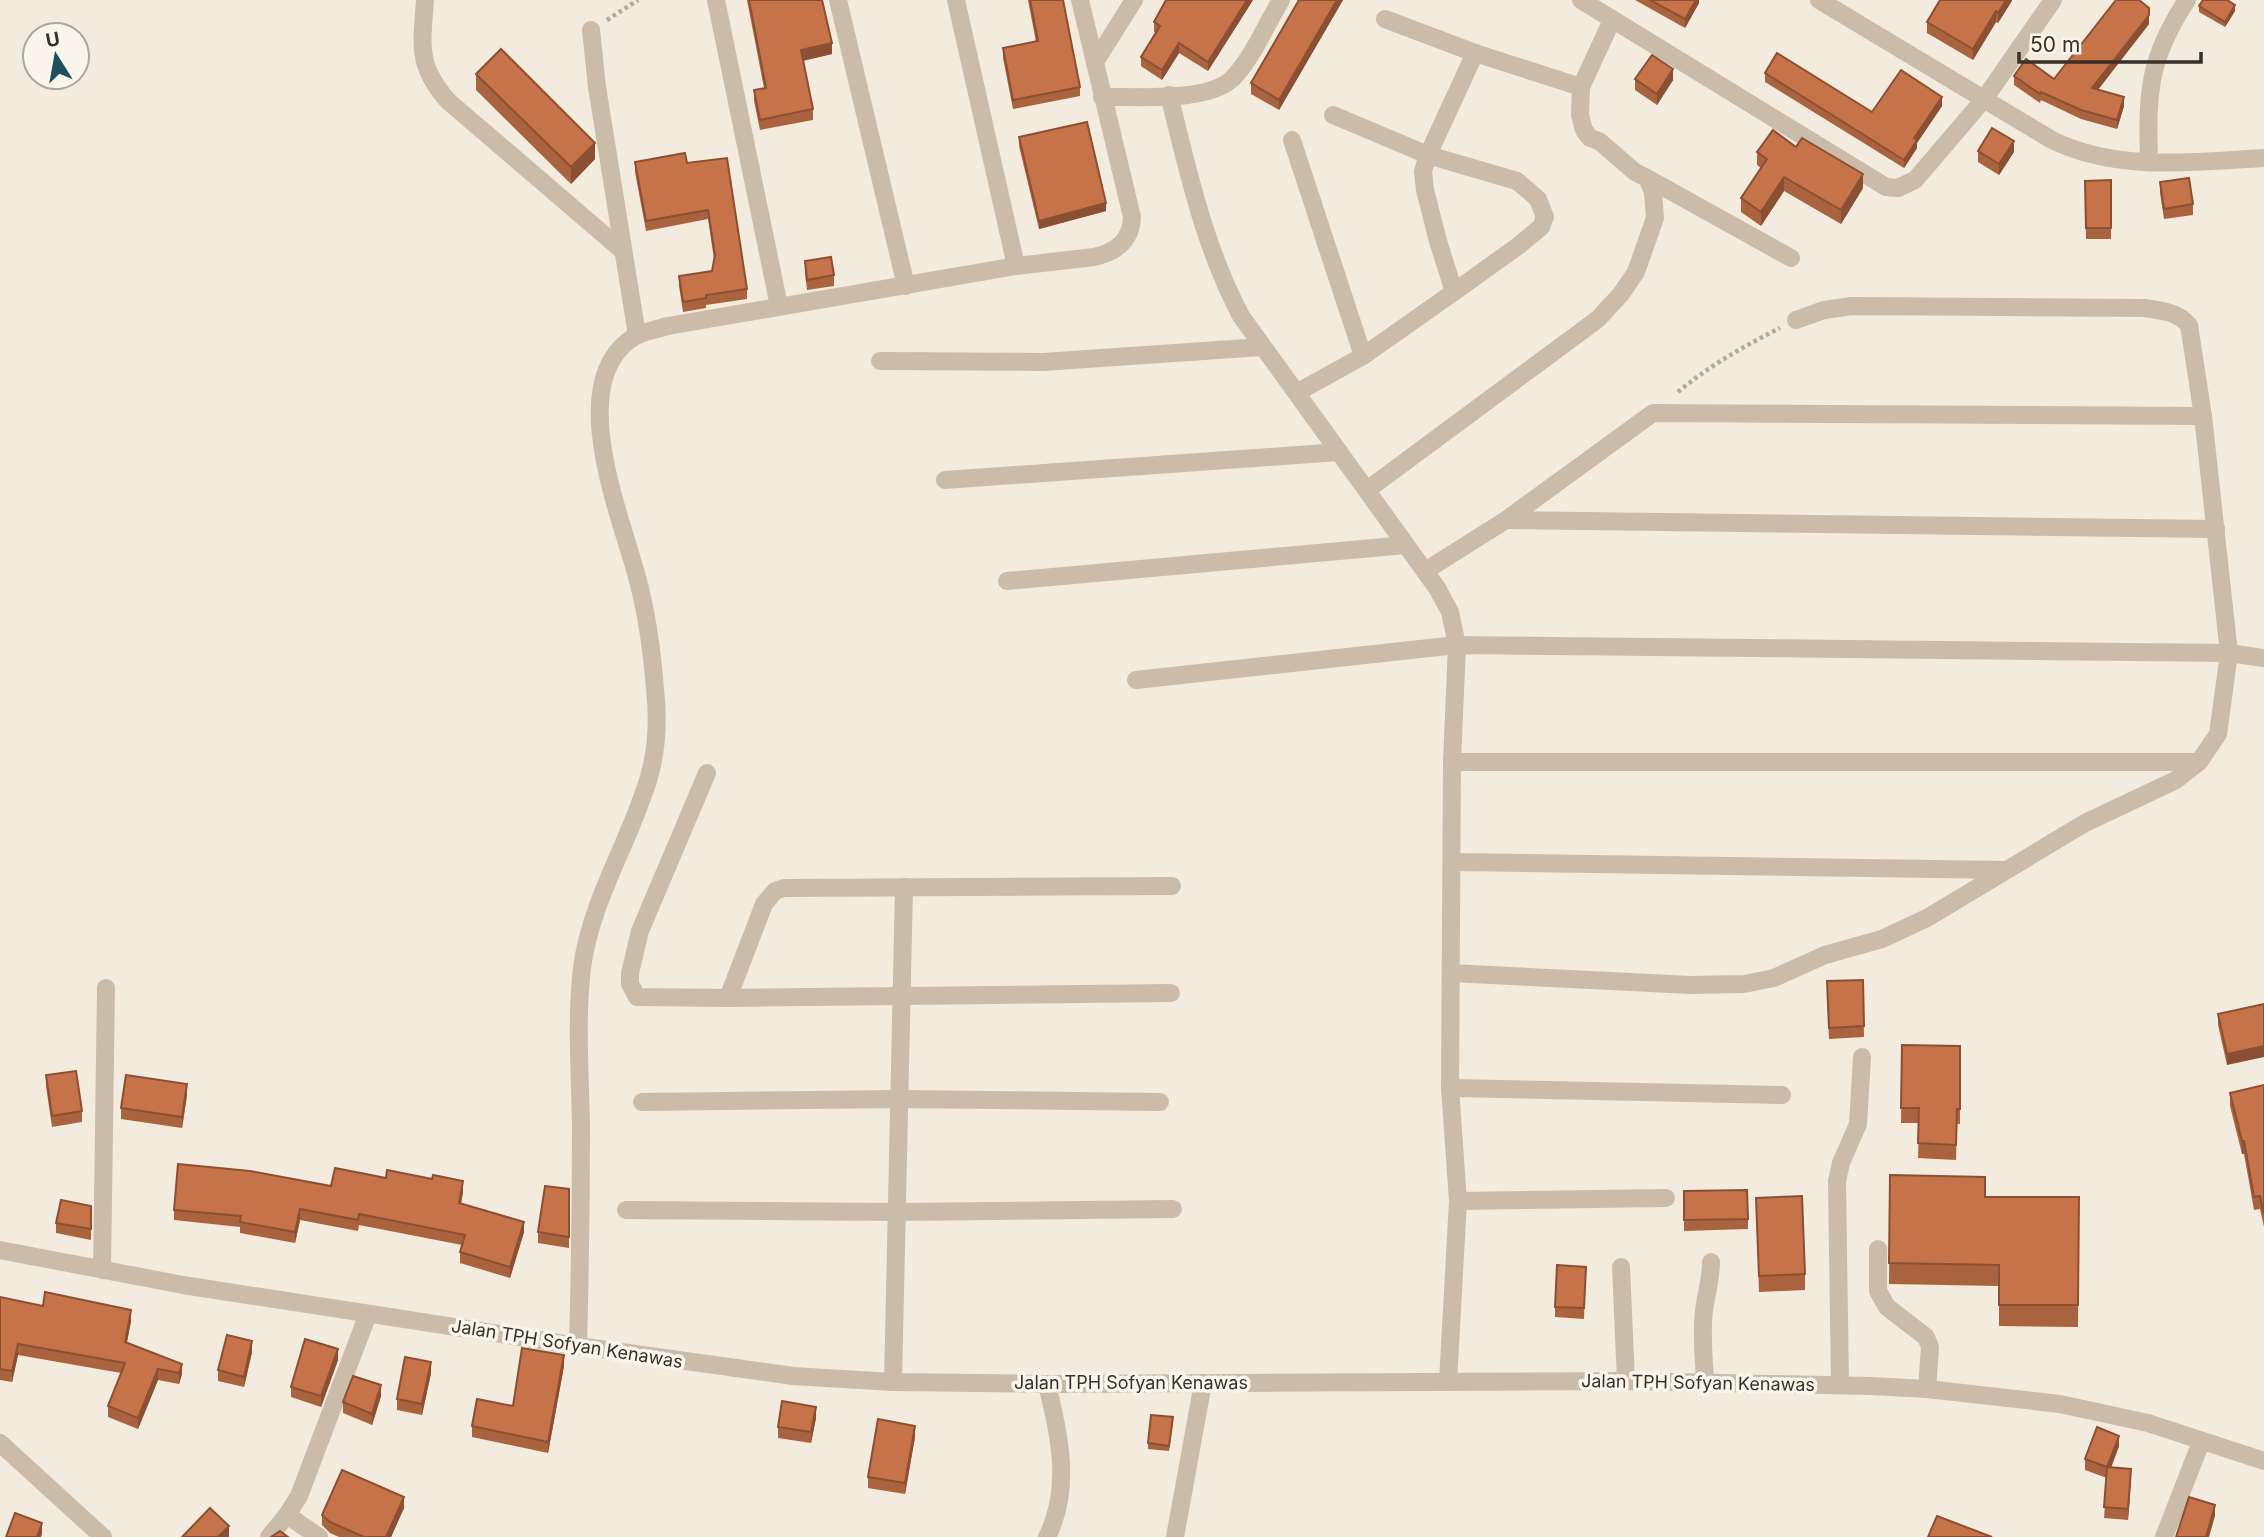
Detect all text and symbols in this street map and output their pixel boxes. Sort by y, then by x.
north arrow [21,21,91,91]
scale bar [2019,21,2201,65]
text: U [44,27,62,52]
text: 50 m [2030,32,2080,57]
street label: Jalan TPH Sofyan Kenawas [450,1315,684,1372]
street label: Jalan TPH Sofyan Kenawas [1581,1370,1815,1395]
street label: Jalan TPH Sofyan Kenawas [1014,1372,1248,1393]

